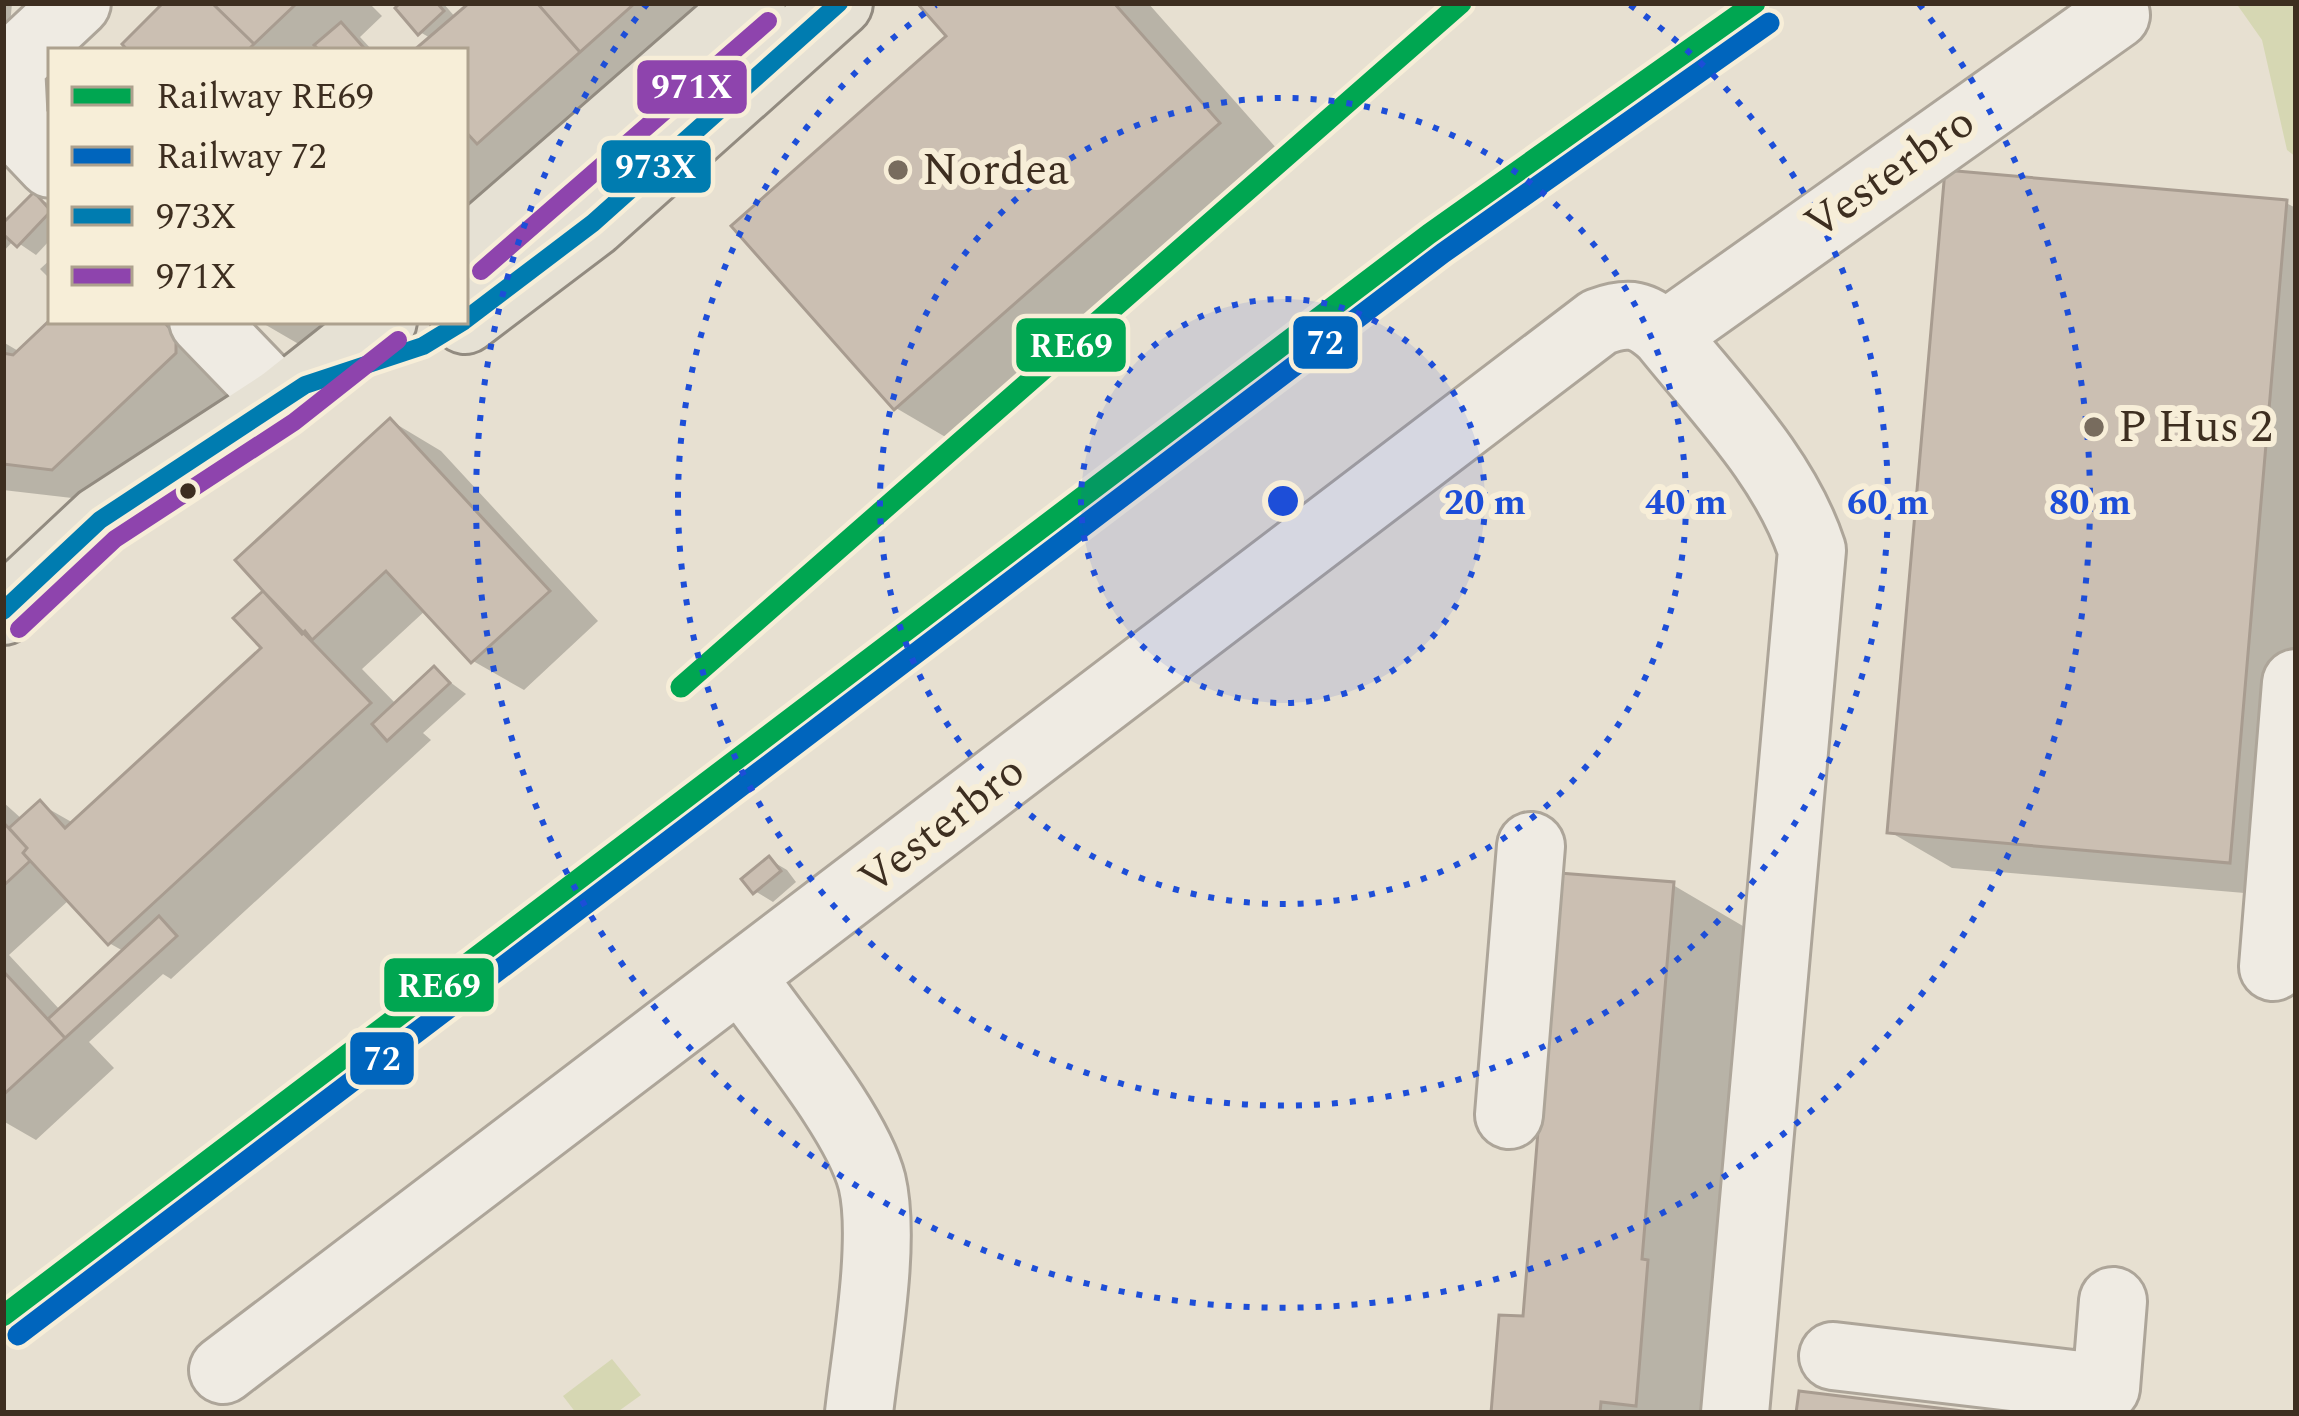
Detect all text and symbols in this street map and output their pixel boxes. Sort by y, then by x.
legend [48,48,468,324]
line badge: 971X [635,58,749,116]
text: 971X [651,63,733,113]
text: Railway RE69 [156,70,374,125]
street label: Vesterbro [1790,89,1990,257]
text: Railway 72 [156,130,326,185]
place label: Nordea [922,136,1069,205]
line badge: 973X [599,138,713,195]
text: 973X [615,143,697,193]
marker: Nordea [885,157,911,183]
text: 973X [156,190,237,245]
text: 971X [156,250,237,305]
line badge: 72 [1291,314,1360,371]
line badge: RE69 [1014,316,1128,374]
text: 72 [1306,319,1344,369]
text: RE69 [1029,322,1113,372]
place label: P Hus 2 [2118,393,2273,462]
marker: P Hus 2 [2081,414,2107,440]
text: 20 m [1444,476,1526,531]
text: 40 m [1645,476,1727,531]
text: 60 m [1847,476,1929,531]
text: 80 m [2049,476,2131,531]
unlabelled marker [177,480,199,502]
centre of rings [1262,480,1304,522]
street label: Vesterbro [844,738,1040,912]
line badge: RE69 [382,956,496,1014]
text: RE69 [397,962,481,1012]
line badge: 72 [348,1030,416,1087]
text: 72 [363,1035,401,1085]

